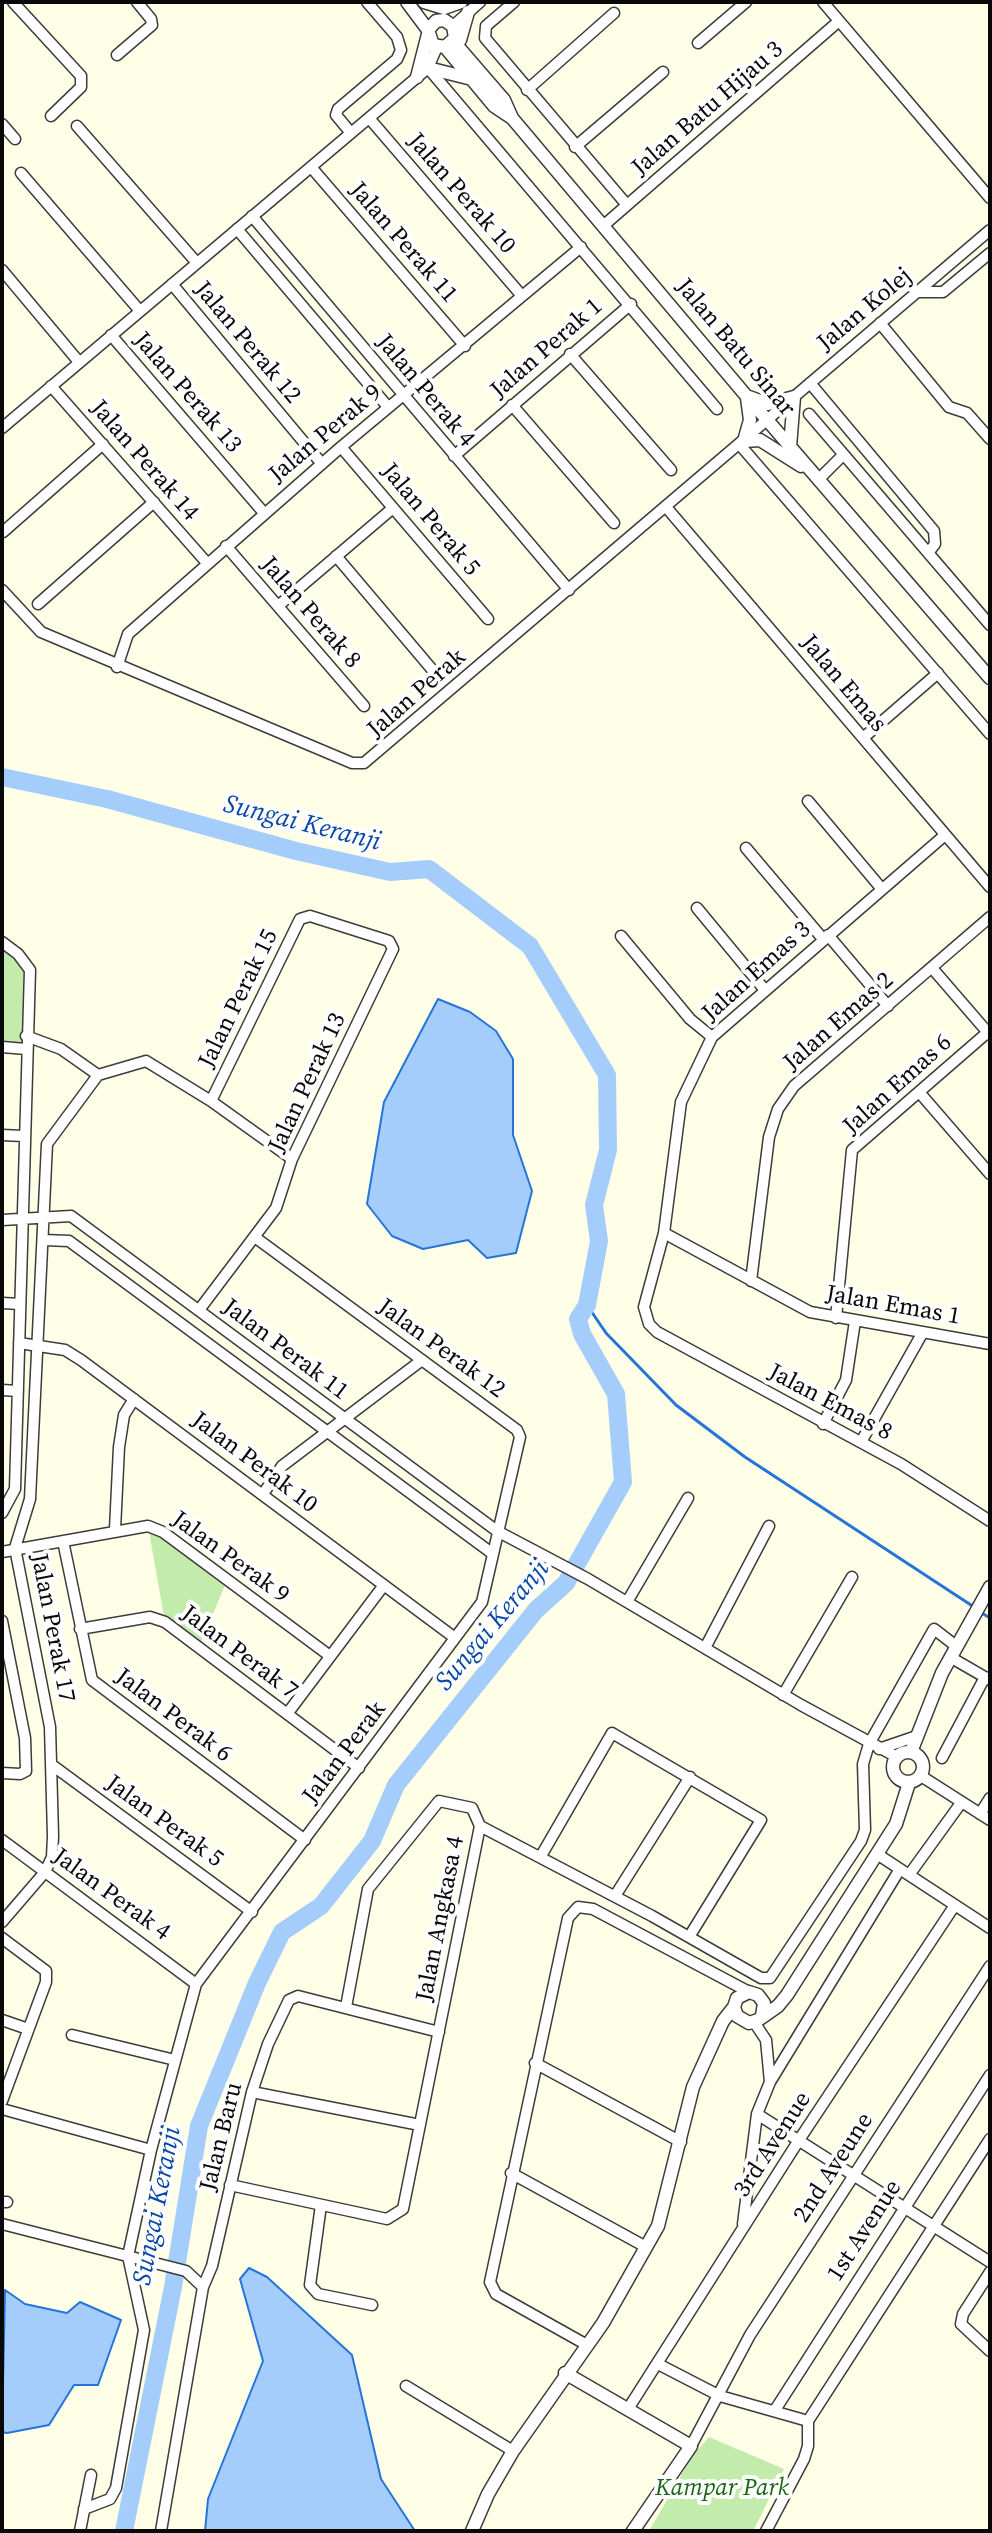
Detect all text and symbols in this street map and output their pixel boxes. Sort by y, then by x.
street label: Jalan Batu Hijau 3 [627,36,789,182]
street label: Jalan Perak 10 [401,128,521,260]
street label: Jalan Perak 11 [343,177,463,309]
street label: Jalan Kolej [812,262,918,358]
street label: Jalan Batu Sinar [669,273,801,423]
street label: Jalan Perak 12 [188,276,306,410]
street label: Jalan Perak 1 [485,293,609,405]
street label: Jalan Perak 13 [127,327,247,459]
street label: Jalan Perak 4 [369,329,481,453]
street label: Jalan Perak 9 [264,378,388,490]
street label: Jalan Perak 14 [84,395,204,527]
street label: Jalan Perak 5 [374,458,486,582]
street label: Jalan Perak 8 [254,551,366,675]
street label: Jalan Emas [794,629,892,739]
street label: Jalan Perak [362,643,472,745]
water label: Sungai Keranji [220,789,384,859]
street label: Jalan Emas 3 [697,916,817,1028]
street label: Jalan Perak 15 [193,925,285,1073]
street label: Jalan Emas 2 [778,967,900,1077]
street label: Jalan Perak 13 [263,1009,353,1157]
street label: Jalan Emas 6 [838,1029,958,1141]
street label: Jalan Emas 1 [824,1280,962,1332]
street label: Jalan Perak 11 [216,1293,354,1407]
street label: Jalan Perak 12 [372,1293,510,1405]
street label: Jalan Emas 8 [763,1358,897,1448]
street label: Jalan Perak 10 [185,1406,323,1520]
street label: Jalan Perak 9 [166,1506,294,1610]
street label: Jalan Perak 17 [24,1551,80,1705]
water label: Sungai Keranji [429,1554,557,1698]
street label: Jalan Perak 7 [175,1600,303,1706]
street label: Jalan Perak 6 [109,1663,237,1769]
street label: Jalan Perak [297,1696,393,1810]
street label: Jalan Perak 5 [100,1770,228,1874]
street label: Jalan Angkasa 4 [411,1834,471,2004]
street label: Jalan Perak 4 [47,1843,175,1947]
street label: Jalan Baru [195,2080,249,2194]
street label: 3rd Avenue [728,2087,818,2203]
street label: 2nd Aveune [788,2108,880,2228]
water label: Sungai Keranji [127,2124,189,2288]
street label: 1st Avenue [822,2175,908,2287]
park label: Kampar Park [655,2475,789,2503]

